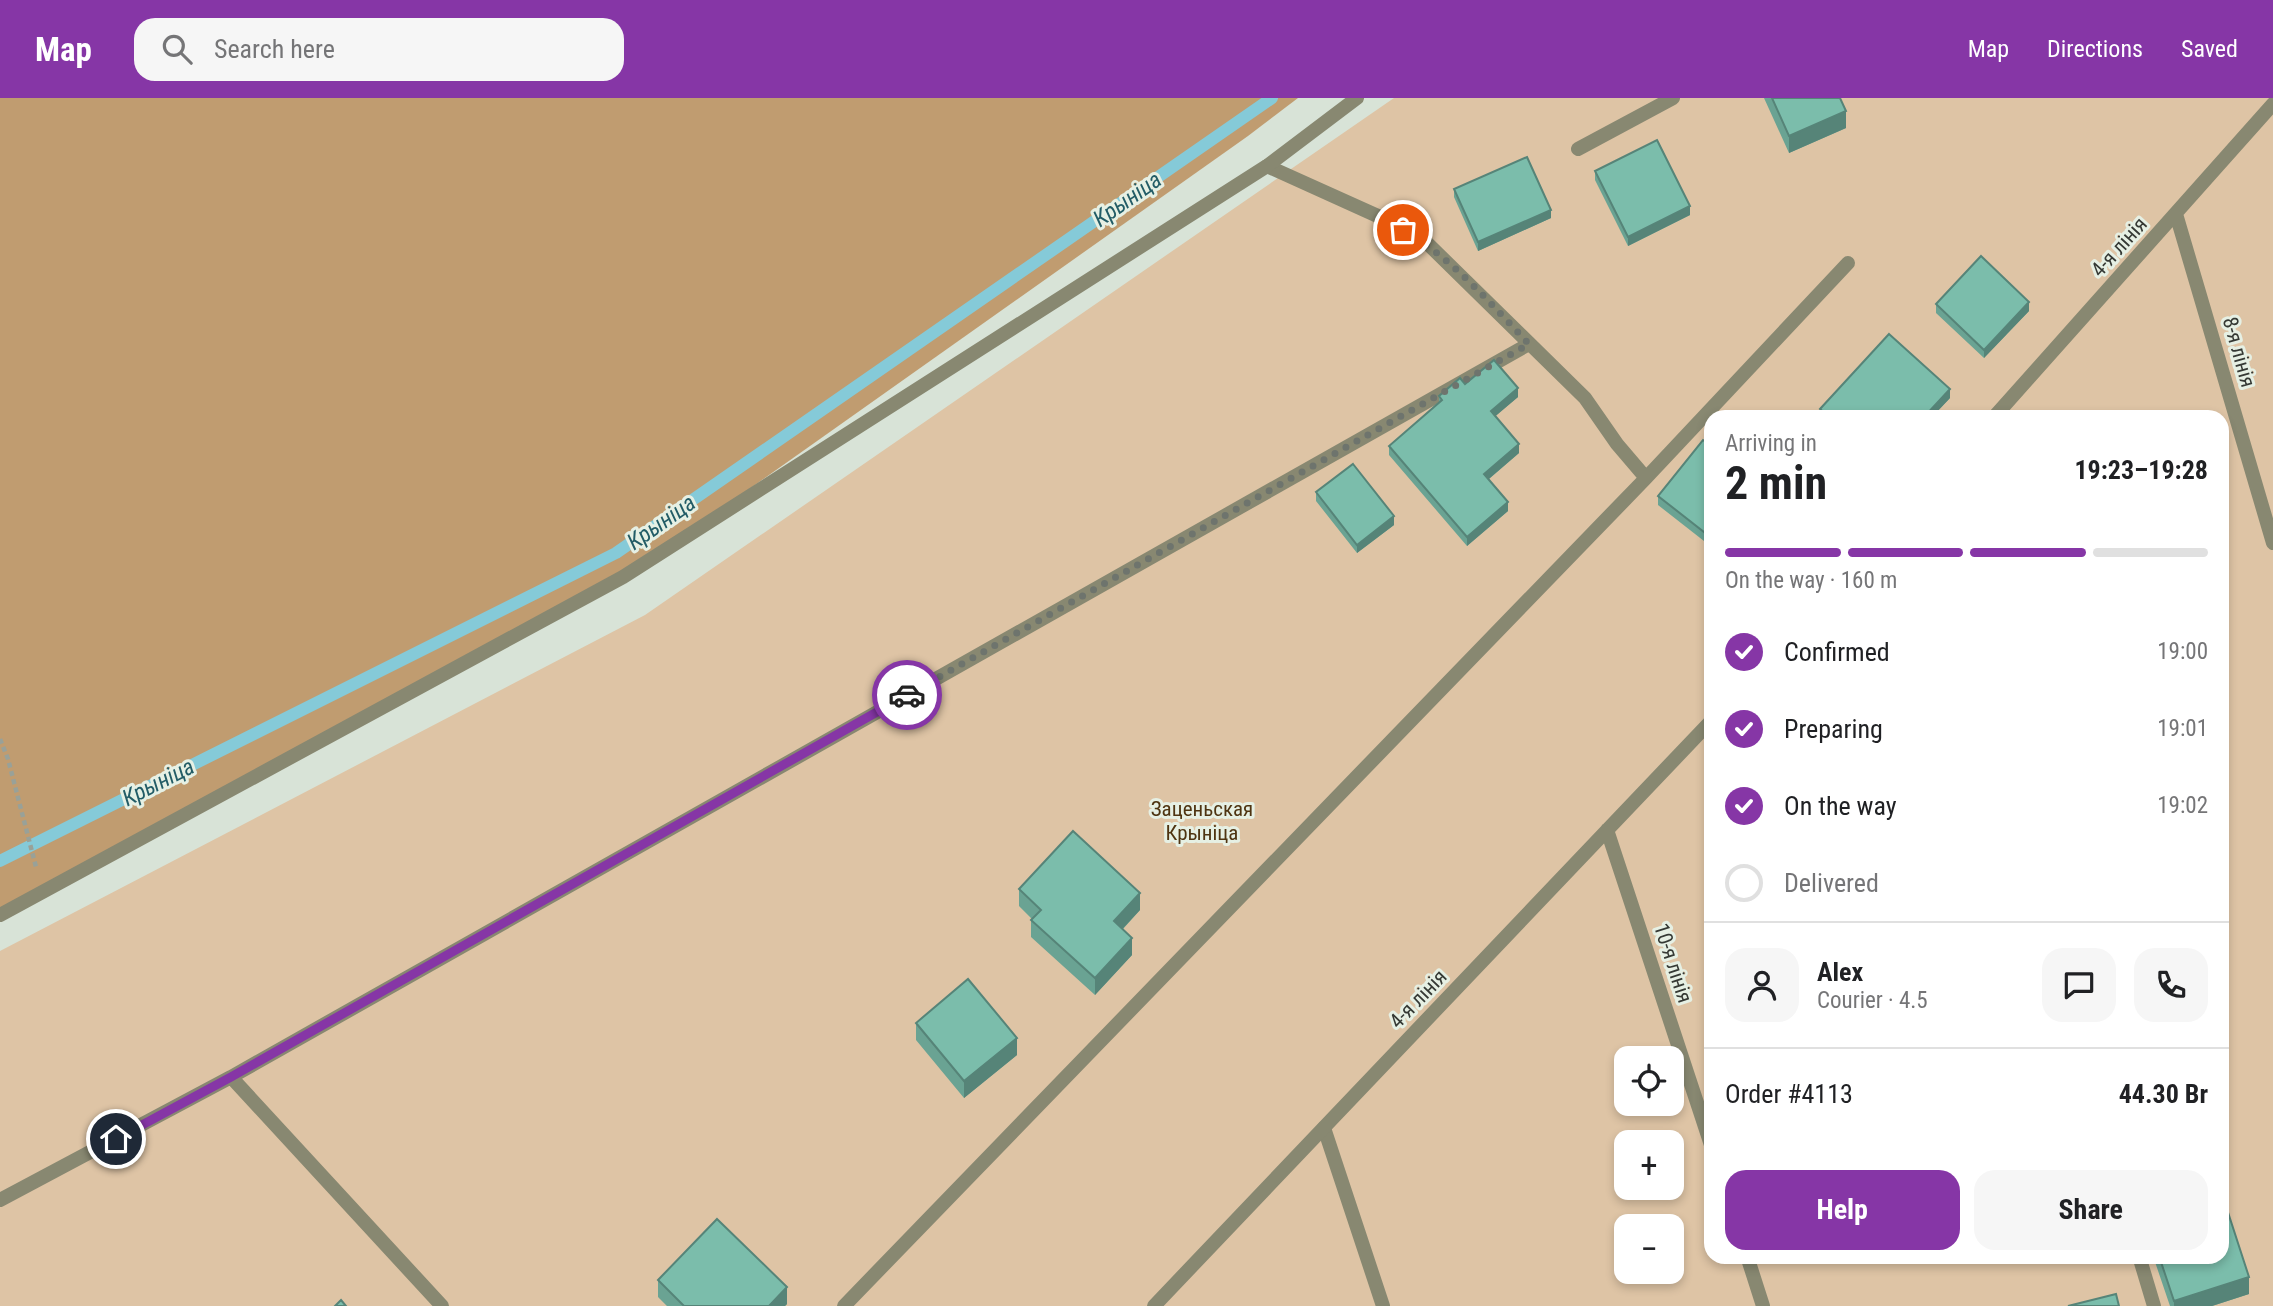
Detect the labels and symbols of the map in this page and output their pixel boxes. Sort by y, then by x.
water label: Крыніца [1088,166,1167,233]
pin [1373,200,1433,260]
street label: 4-я лінія [2086,212,2152,282]
street label: 8-я лінія [2218,314,2260,390]
water label: Крыніца [622,489,701,556]
courier [872,660,942,730]
water label: Крыніца [118,753,199,812]
park label: Заценьская Крыніца [1151,797,1253,845]
street label: 10-я лінія [1649,920,1697,1006]
street label: 4-я лінія [1384,965,1452,1033]
pin [86,1109,146,1169]

